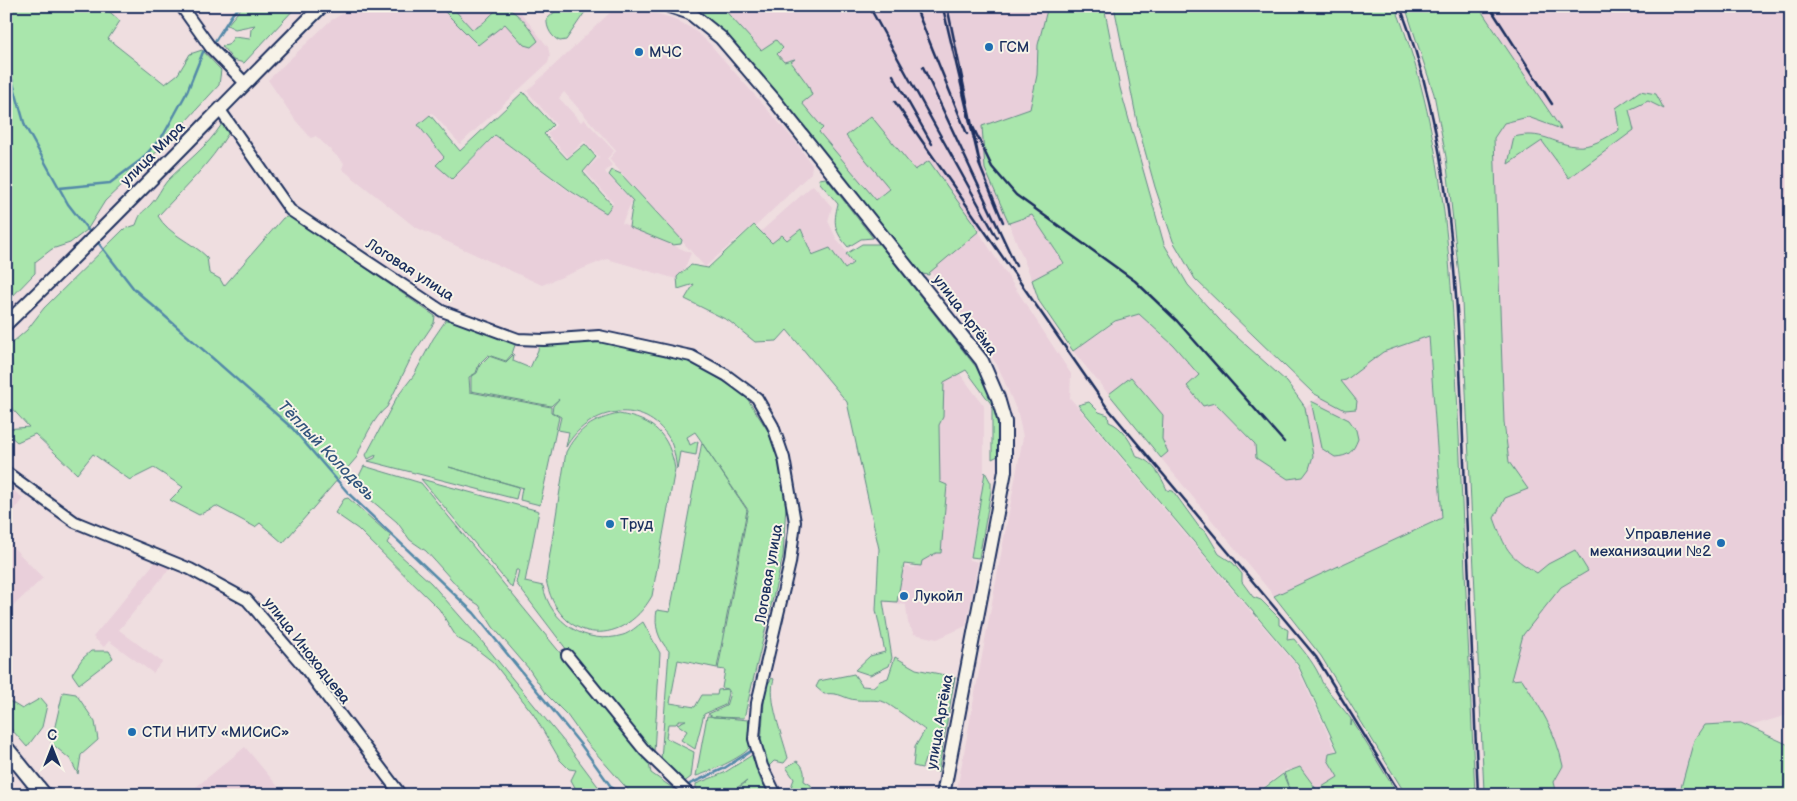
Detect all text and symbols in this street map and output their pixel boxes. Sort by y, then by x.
place label: ГСМ [999,38,1029,57]
marker: ГСМ [983,41,995,53]
place label: МЧС [649,43,682,62]
marker: МЧС [633,46,645,58]
street label: улица Мира [117,118,189,190]
street label: Логовая улица [362,234,458,306]
street label: улица Артёма [928,271,1002,359]
water label: Тёплый Колодезь [273,397,379,505]
place label: Труд [620,515,653,534]
marker: Труд [604,518,616,530]
street label: Логовая улица [751,522,787,627]
place label: Управление механизации №2 [1590,525,1711,561]
marker: Управление механизации №2 [1715,537,1727,549]
place label: Лукойл [913,587,963,606]
marker: Лукойл [898,590,910,602]
street label: улица Иноходцева [260,594,355,708]
street label: улица Артёма [922,673,958,771]
place label: СТИ НИТУ «МИСиС» [142,723,289,742]
north arrow [28,724,78,774]
marker: СТИ НИТУ «МИСиС» [126,726,138,738]
text: С [47,727,57,744]

